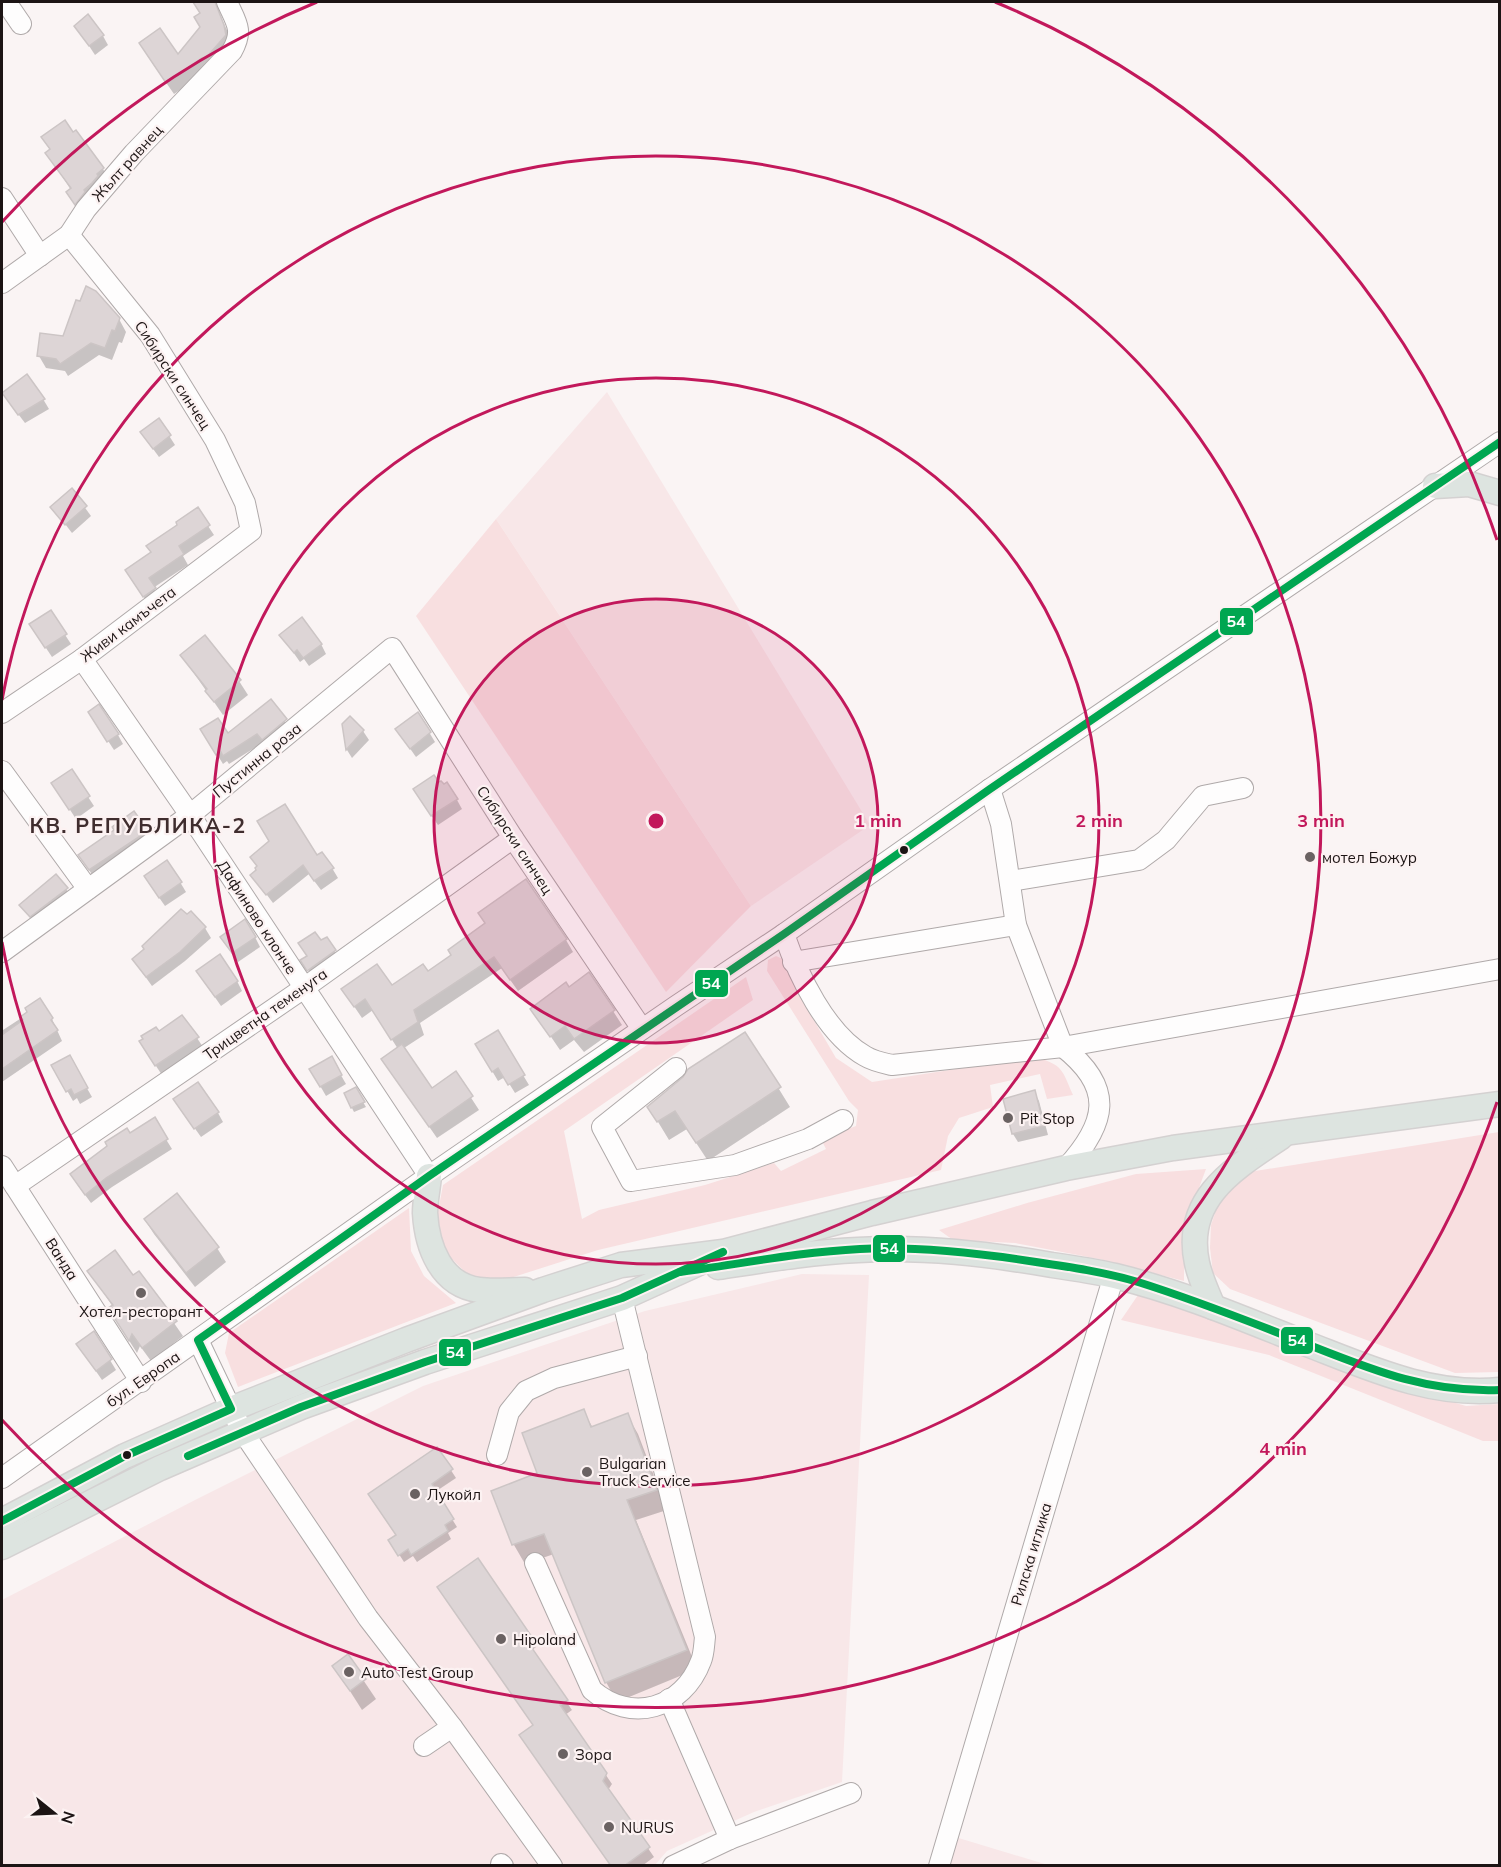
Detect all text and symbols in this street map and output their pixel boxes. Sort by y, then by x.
street label: Жълт равнец [88,121,166,205]
street label: Сибирски синчец [131,317,215,433]
street label: Живи камъчета [77,582,179,666]
line badge: 54 [1219,607,1254,636]
text: 54 [1226,611,1246,631]
street label: Пустинна роза [209,718,305,802]
street label: Сибирски синчец [473,782,557,898]
text: 1 min [854,809,902,832]
text: 2 min [1075,809,1123,832]
text: 3 min [1297,809,1345,832]
centre of rings [646,811,666,831]
district label: КВ. РЕПУБЛИКА-2 [29,812,247,838]
unlabelled marker [898,844,910,856]
place label: мотел Божур [1322,848,1417,867]
marker: мотел Божур [1303,850,1317,864]
street label: Дафиново клонче [213,856,301,978]
street label: Трицветна теменуга [199,964,331,1064]
line badge: 54 [694,969,729,998]
text: 54 [701,973,721,993]
place label: Pit Stop [1020,1109,1075,1128]
marker: Pit Stop [1001,1111,1015,1125]
street label: Ванда [41,1234,83,1284]
line badge: 54 [872,1234,906,1263]
text: 54 [879,1238,899,1258]
marker: Хотел-ресторант [134,1286,148,1300]
place label: Хотел-ресторант [79,1302,203,1321]
line badge: 54 [1280,1326,1314,1355]
text: 54 [1287,1330,1307,1350]
line badge: 54 [438,1338,472,1367]
text: 54 [445,1342,465,1362]
street label: бул. Европа [103,1347,183,1411]
text: 4 min [1259,1437,1307,1460]
unlabelled marker [121,1449,133,1461]
place label: Bulgarian Truck Service [599,1454,690,1490]
marker: Bulgarian Truck Service [580,1465,594,1479]
place label: Лукойл [427,1485,481,1504]
marker: Лукойл [408,1487,422,1501]
street label: Рилска иглика [1006,1500,1056,1608]
place label: Hipoland [513,1630,576,1649]
marker: Hipoland [494,1632,508,1646]
place label: Auto Test Group [361,1663,473,1682]
marker: Auto Test Group [342,1665,356,1679]
place label: Зора [575,1745,612,1764]
marker: Зора [556,1747,570,1761]
north arrow [24,1783,84,1843]
text: N [57,1809,80,1826]
place label: NURUS [621,1818,674,1837]
marker: NURUS [602,1820,616,1834]

